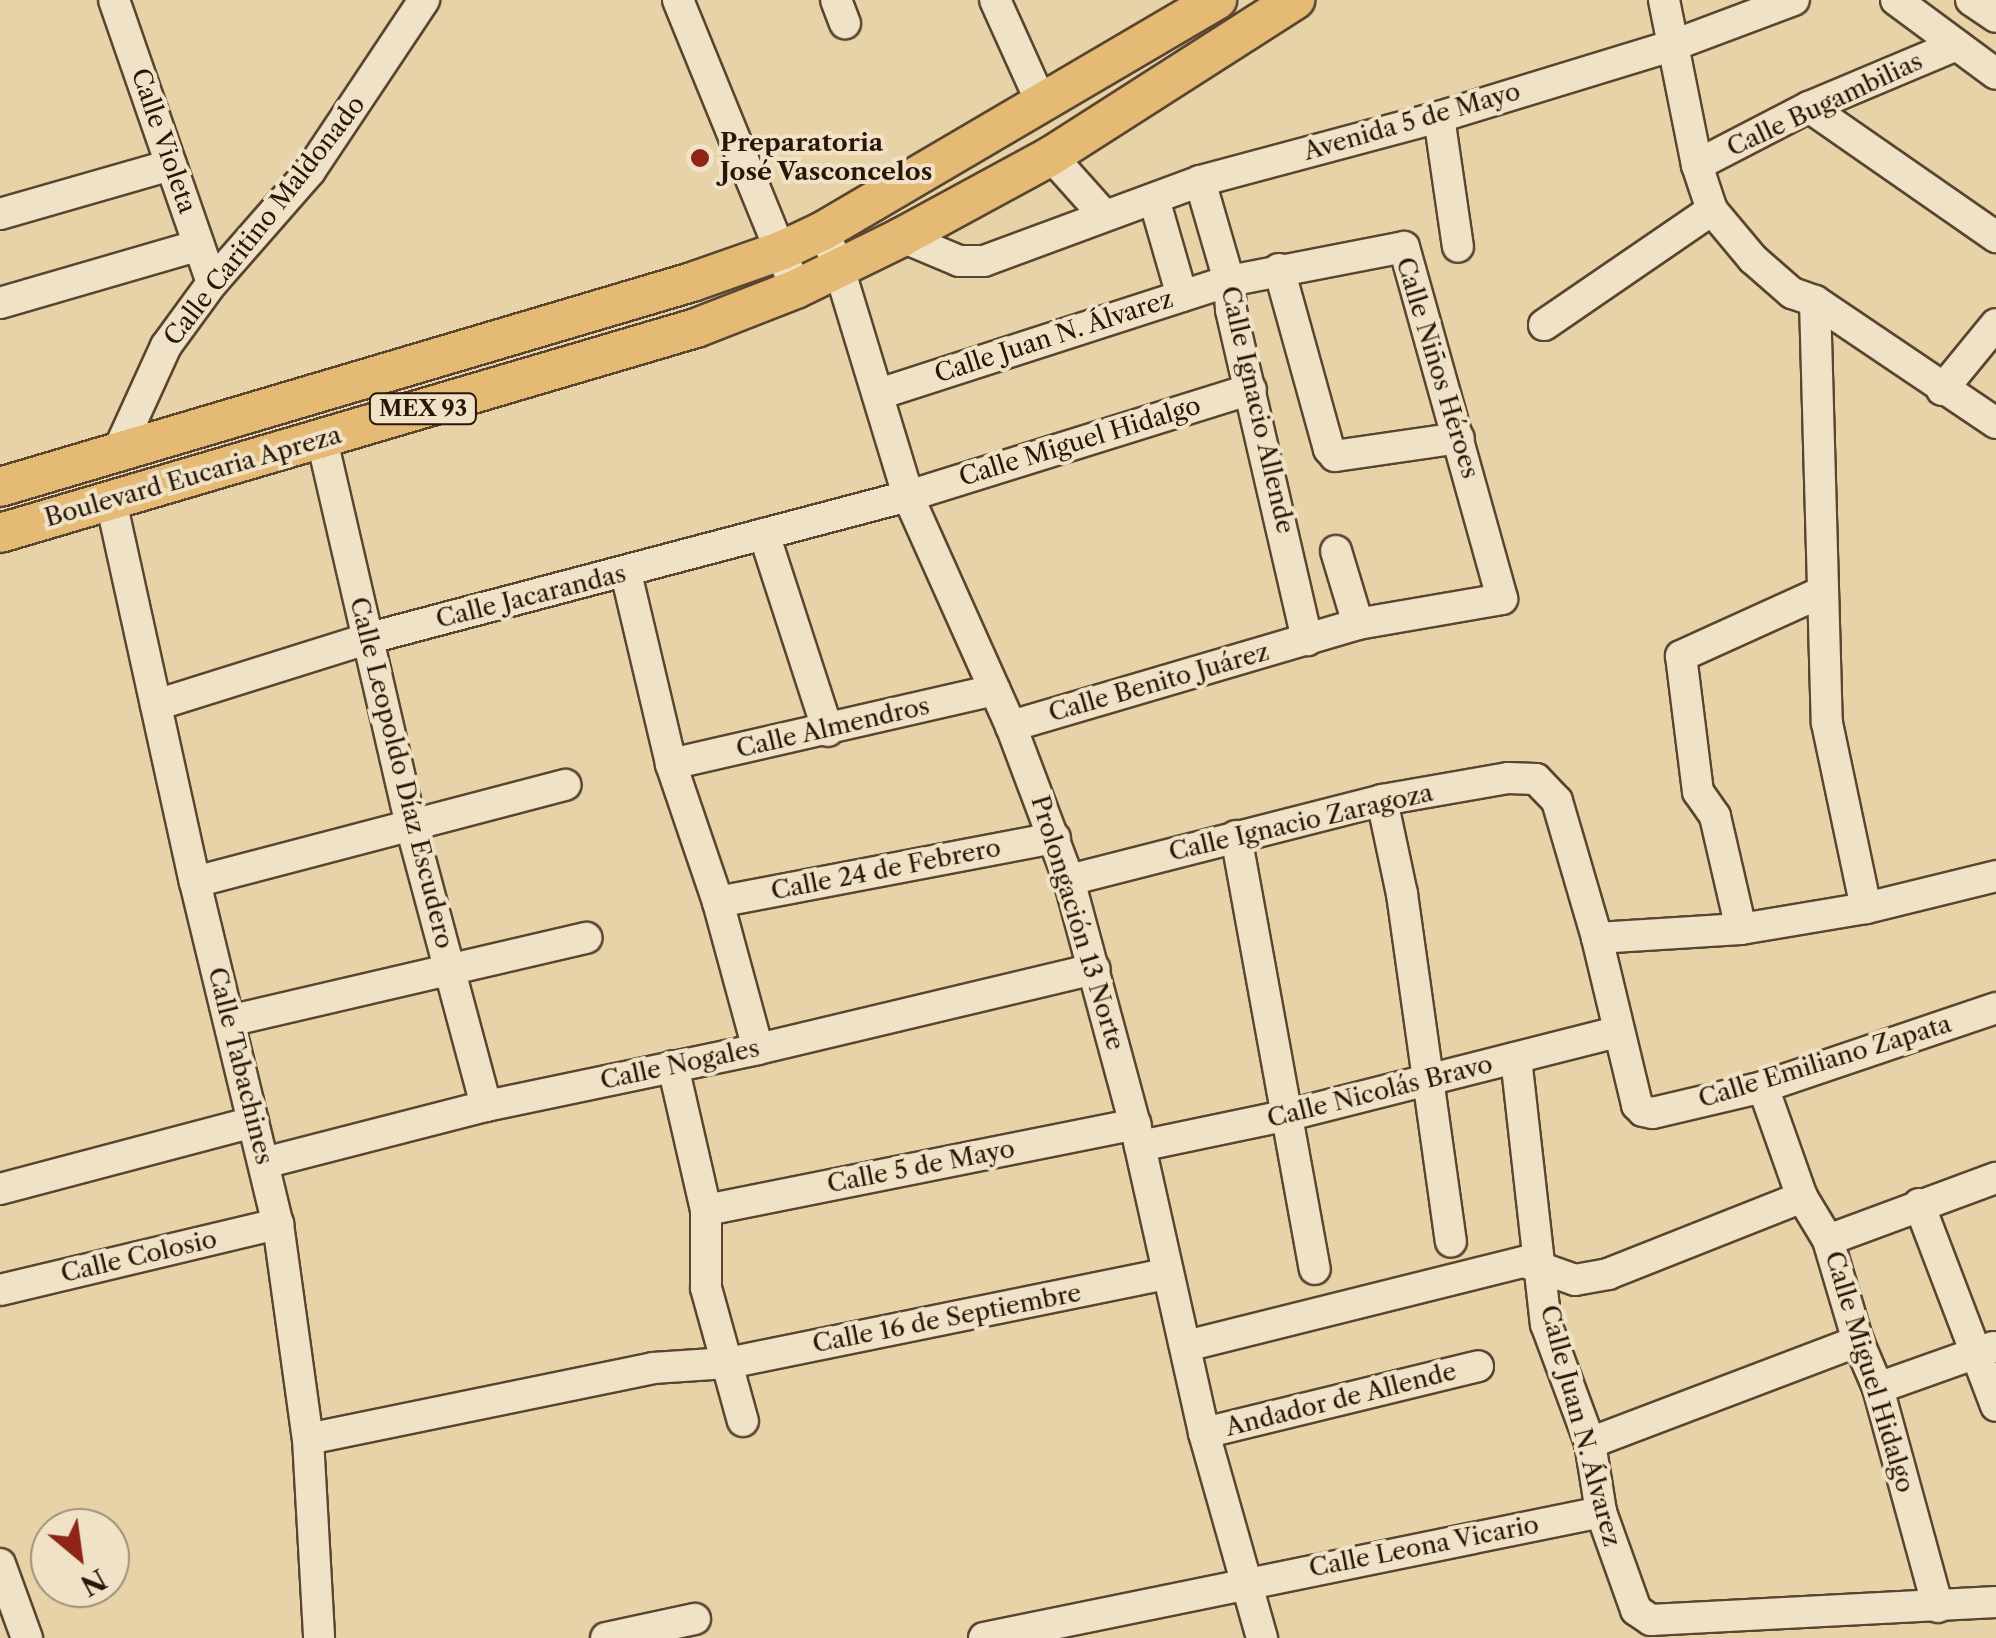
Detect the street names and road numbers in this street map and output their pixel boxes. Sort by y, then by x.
street label: Calle Bugambilias [1722,47,1928,163]
street label: Calle Violeta [124,64,202,218]
street label: Avenida 5 de Mayo [1300,77,1524,167]
street label: Calle Caritino Maldonado [158,90,372,352]
street label: Calle Niños Héroes [1389,254,1485,482]
street label: Calle Ignacio Allende [1214,283,1300,537]
street label: Calle Juan N. Álvarez [931,284,1177,390]
street label: Calle Miguel Hidalgo [956,391,1204,493]
road number: MEX 93 [368,392,478,426]
street label: Boulevard Eucaria Apreza [41,420,345,534]
street label: Calle Jacarandas [433,559,629,635]
street label: Calle Leopoldo Díaz Escudero [343,594,459,952]
street label: Calle Benito Juárez [1045,637,1273,729]
street label: Calle Almendros [733,691,933,765]
street label: Calle Ignacio Zaragoza [1166,778,1436,868]
street label: Prolongación 13 Norte [1024,792,1130,1054]
street label: Calle 24 de Febrero [769,833,1003,907]
street label: Calle Tabachines [201,964,279,1168]
street label: Calle Emiliano Zapata [1695,1009,1955,1115]
street label: Calle Nogales [598,1033,762,1097]
street label: Calle Nicolás Bravo [1264,1049,1496,1135]
street label: Calle 5 de Mayo [825,1134,1017,1200]
street label: Calle Colosio [58,1224,220,1290]
street label: Calle Miguel Hidalgo [1818,1248,1920,1496]
street label: Calle 16 de Septiembre [810,1278,1084,1360]
street label: Calle Juan N. Álvarez [1533,1301,1627,1551]
street label: Andador de Allende [1222,1357,1460,1443]
street label: Calle Leona Vicario [1306,1510,1542,1584]

